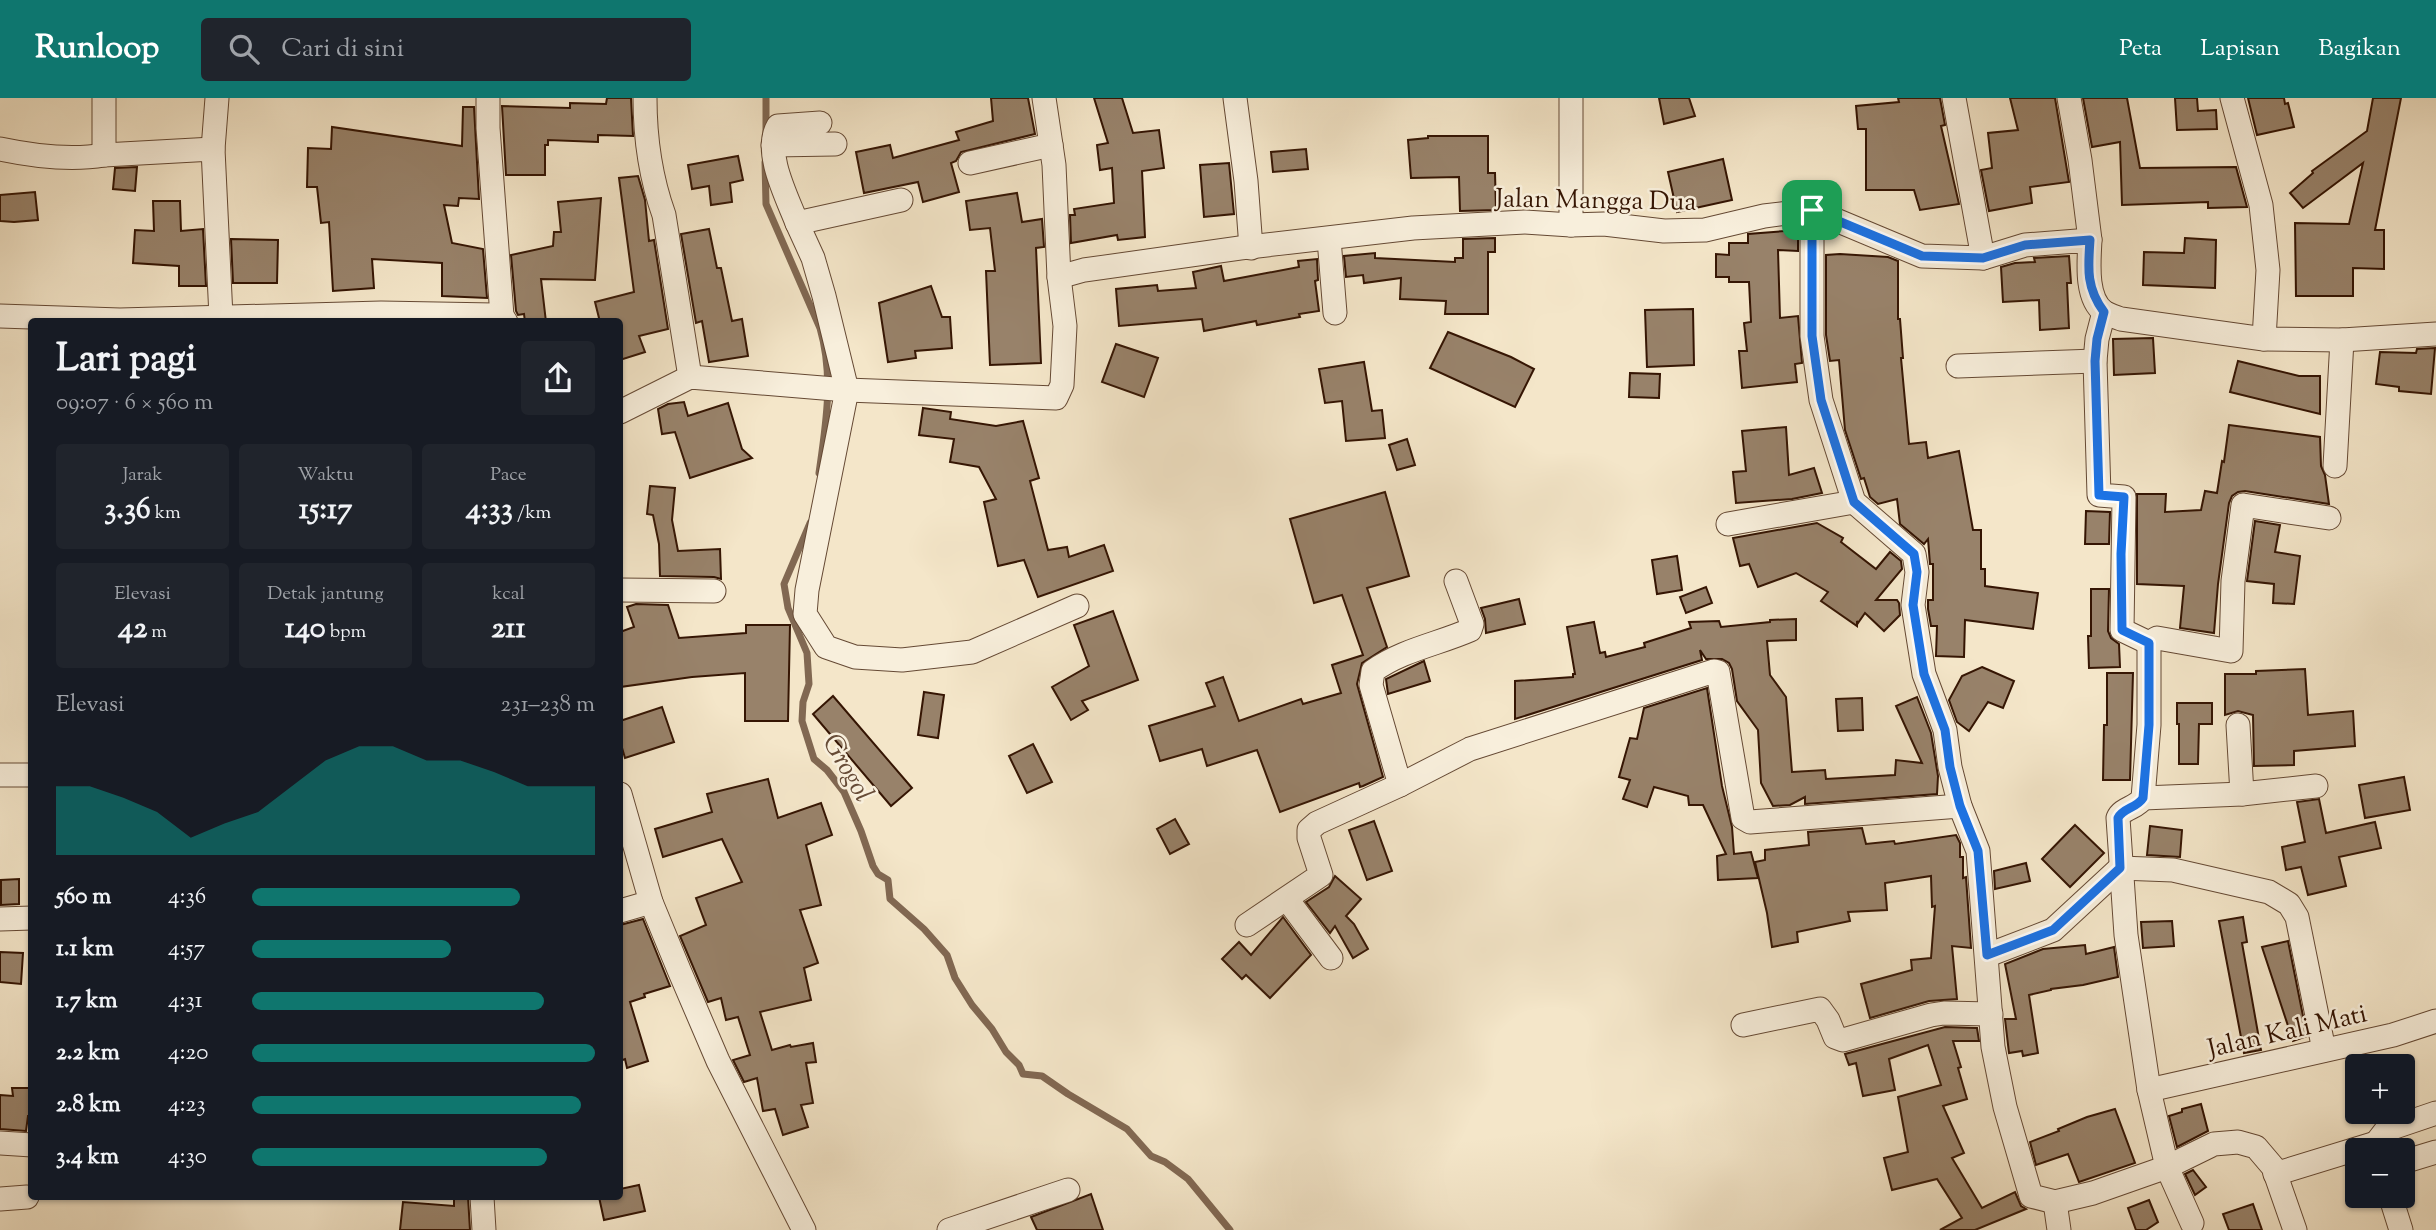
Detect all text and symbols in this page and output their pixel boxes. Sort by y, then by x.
search box [201,18,691,81]
text: Runloop [35,25,159,73]
icon: search [225,30,263,68]
text: Cari di sini [281,31,404,68]
text: Peta [2119,32,2162,66]
text: Lapisan [2200,32,2280,66]
text: Bagikan [2318,32,2401,66]
pin [1782,180,1842,240]
street label: Jalan Mangga Dua [1493,181,1697,222]
icon: arrive [1793,191,1831,229]
text: Lari pagi [56,334,196,388]
button: share [521,341,595,415]
text: 09:07 · 6 × 560 m [56,387,213,420]
text: Jarak [122,462,163,489]
text: Waktu [297,462,354,489]
text: Pace [490,462,527,489]
text: 3.36 [104,489,151,532]
text: 15:17 [299,489,352,532]
text: 4:33 [466,489,513,532]
text: km [151,500,181,527]
text: /km [513,500,551,527]
text: Elevasi [114,581,171,608]
text: Detak jantung [267,581,384,608]
text: kcal [492,581,525,608]
text: 42 [118,608,147,651]
text: 140 [285,608,326,651]
text: 211 [491,608,526,651]
text: m [147,619,167,646]
text: bpm [326,619,366,646]
text: Elevasi [56,689,125,722]
text: 231–238 m [501,689,595,722]
water label: Grogol [811,727,882,810]
text: 560 m [56,881,111,914]
text: 4:36 [168,881,206,914]
text: 1.1 km [56,933,114,966]
text: 4:57 [168,933,205,966]
text: 1.7 km [56,985,118,1018]
text: 4:31 [168,985,203,1018]
street label: Jalan Kali Mati [2202,996,2371,1069]
text: 2.2 km [56,1037,120,1070]
text: 4:20 [168,1037,209,1070]
map controls [2345,1054,2415,1208]
button: + [2345,1054,2415,1124]
text: 2.8 km [56,1089,121,1122]
text: 4:23 [168,1089,206,1122]
button: − [2345,1138,2415,1208]
text: 3.4 km [56,1141,119,1174]
text: 4:30 [168,1141,207,1174]

